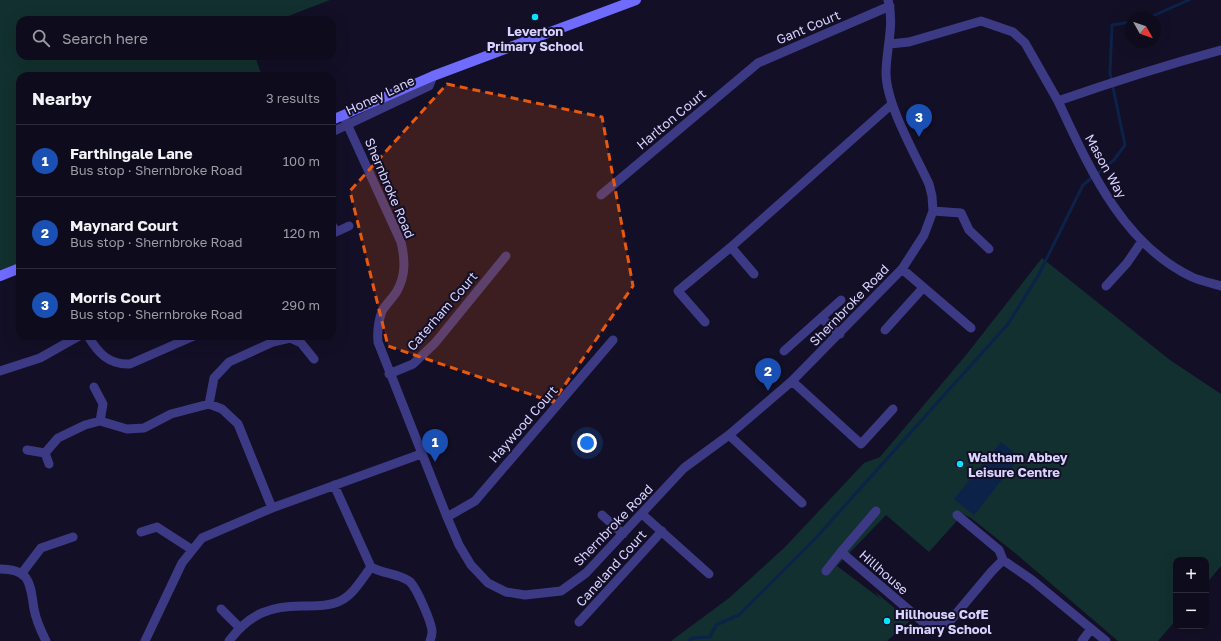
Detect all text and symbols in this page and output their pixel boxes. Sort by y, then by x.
street label: Gant Court [774,6,842,48]
marker: Leverton Primary School [530,12,540,22]
north arrow [1125,12,1161,48]
search box [16,16,336,60]
place label: Leverton Primary School [487,23,584,54]
icon: search [30,27,52,49]
text: Search here [62,29,148,47]
street label: Honey Lane [343,72,417,118]
street label: Harlton Court [633,85,709,153]
text: Nearby [32,88,92,109]
text: 3 results [266,90,320,106]
pin: 3 [906,104,932,137]
street label: Mason Way [1082,131,1131,201]
street label: Shernbroke Road [362,135,418,241]
text: Farthingale Lane [70,144,193,162]
text: 1 [42,153,48,169]
text: 100 m [283,153,320,169]
text: Bus stop · Shernbroke Road [70,162,242,178]
text: Maynard Court [70,216,178,234]
text: 2 [41,225,49,241]
text: 120 m [283,225,320,241]
text: Bus stop · Shernbroke Road [70,234,242,250]
street label: Shernbroke Road [806,261,892,349]
street label: Caterham Court [403,268,481,354]
text: Morris Court [70,288,161,306]
text: 3 [41,297,49,313]
text: 290 m [282,297,320,313]
text: Bus stop · Shernbroke Road [70,306,242,322]
pin: 2 [755,358,781,391]
street label: Haywood Court [485,382,561,466]
pin: 1 [422,429,448,462]
your location [577,433,597,453]
place label: Waltham Abbey Leisure Centre [968,449,1068,480]
marker: Waltham Abbey Leisure Centre [955,459,965,469]
street label: Shernbroke Road [570,481,656,569]
street label: Caneland Court [572,526,650,610]
street label: Hillhouse [856,546,912,598]
map controls [1173,557,1209,629]
button: + [1173,557,1209,593]
button: − [1173,593,1209,629]
place label: Hillhouse CofE Primary School [895,606,992,637]
marker: Hillhouse CofE Primary School [882,616,892,626]

